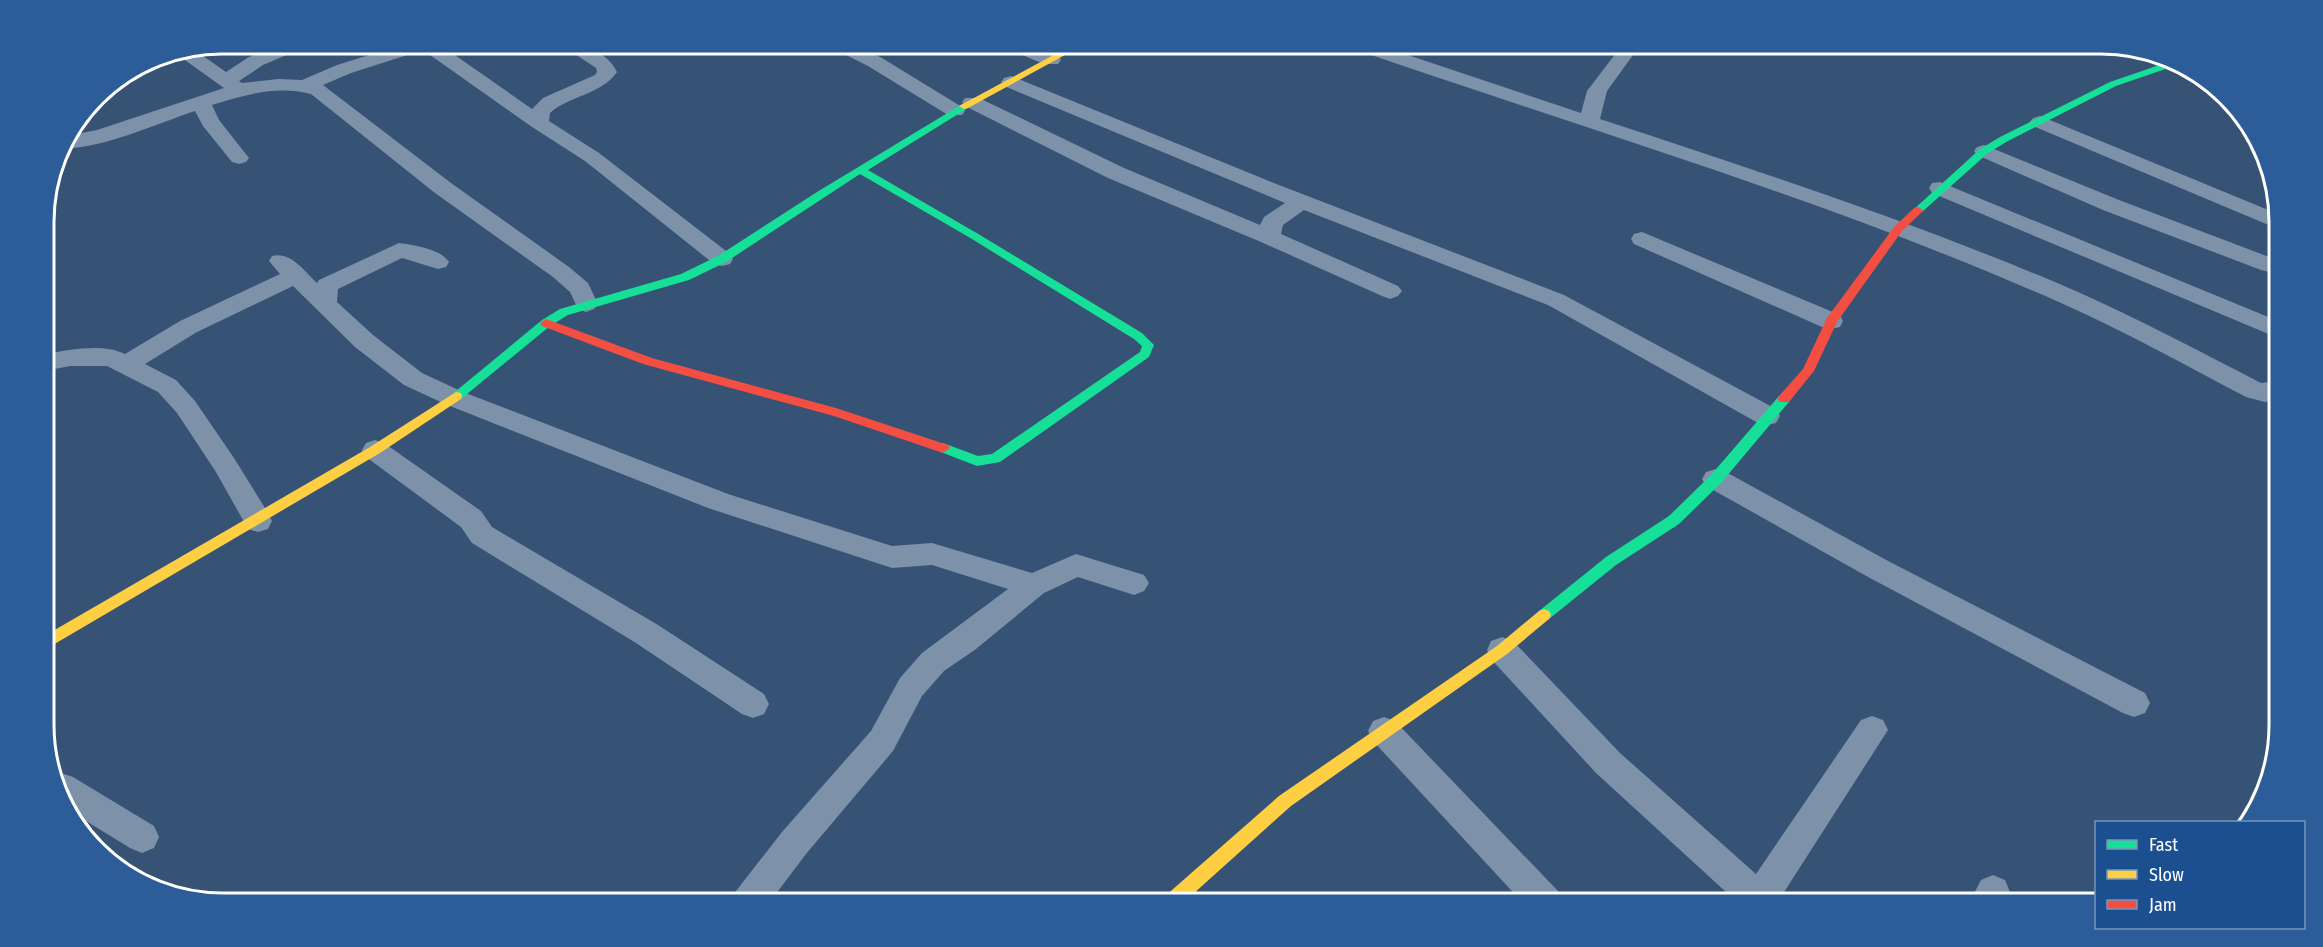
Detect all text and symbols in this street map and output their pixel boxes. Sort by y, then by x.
legend [2095,821,2305,929]
text: Fast [2149,834,2178,856]
text: Slow [2149,864,2184,886]
text: Jam [2149,894,2177,916]

